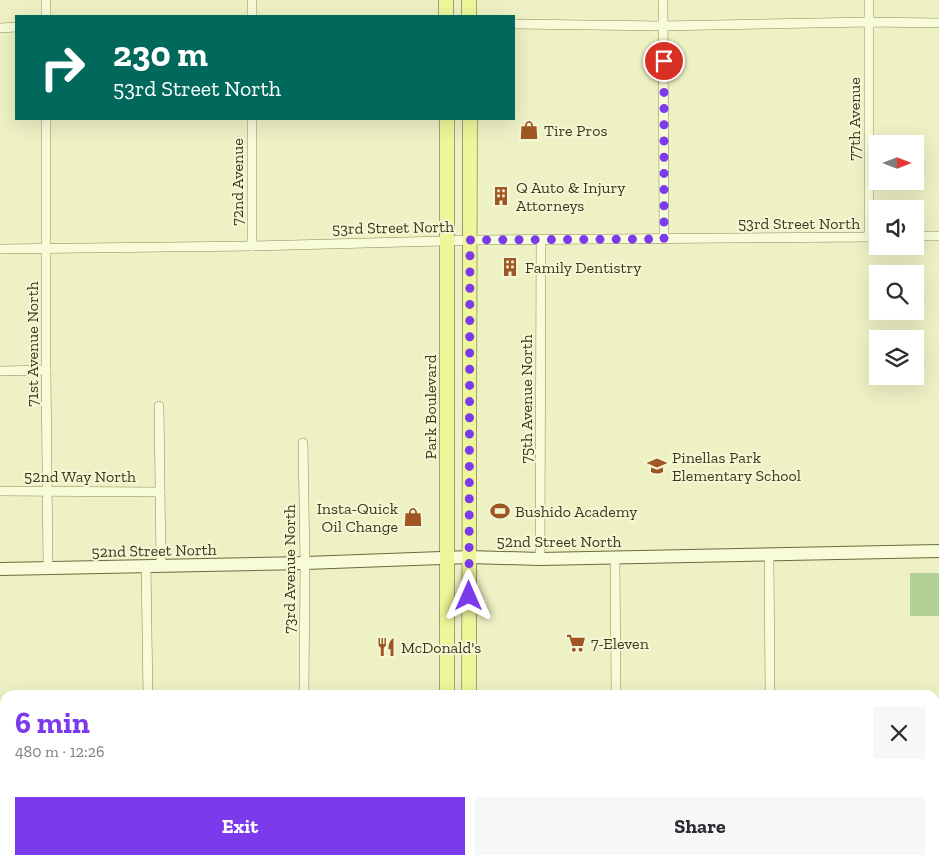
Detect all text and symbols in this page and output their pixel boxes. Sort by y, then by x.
text: 230 m [113,33,208,75]
icon: right [30,35,95,100]
pin [643,40,685,82]
icon: arrive [650,47,678,75]
text: 53rd Street North [113,75,281,102]
street label: 77th Avenue [845,77,864,161]
shop icon: Tire Pros [518,119,540,141]
place label: Tire Pros [544,121,607,140]
north arrow [869,135,924,190]
map controls [869,135,924,385]
street label: 72nd Avenue [228,138,247,226]
place label: Q Auto & Injury Attorneys [516,178,626,215]
building icon: Q Auto & Injury Attorneys [490,185,512,207]
button: sound [869,200,924,255]
street label: 53rd Street North [738,214,860,233]
street label: 53rd Street North [332,217,454,238]
building icon: Family Dentistry [499,256,521,278]
place label: Family Dentistry [525,258,642,277]
button: search [869,265,924,320]
street label: 71st Avenue North [23,281,42,407]
button: layers [869,330,924,385]
street label: 75th Avenue North [517,334,536,464]
street label: Park Boulevard [421,354,440,460]
place label: Pinellas Park Elementary School [672,448,801,485]
school or university icon: Pinellas Park Elementary School [646,455,668,477]
street label: 52nd Way North [24,467,136,486]
place label: Insta-Quick Oil Change [317,499,399,536]
sports icon: Bushido Academy [489,500,511,522]
place label: Bushido Academy [515,502,638,521]
street label: 73rd Avenue North [280,504,299,634]
shop icon: Insta-Quick Oil Change [402,506,424,528]
street label: 52nd Street North [496,532,622,551]
street label: 52nd Street North [91,540,217,561]
position arrow [442,569,494,621]
supermarket icon: 7-Eleven [565,632,587,654]
place label: 7-Eleven [591,634,650,653]
restaurant icon: McDonald's [375,636,397,658]
place label: McDonald's [401,638,481,657]
text: 6 min [15,705,90,741]
button: close [873,707,925,759]
text: 480 m · 12:26 [15,742,104,761]
button: Exit [15,797,465,855]
button: Share [475,797,925,855]

